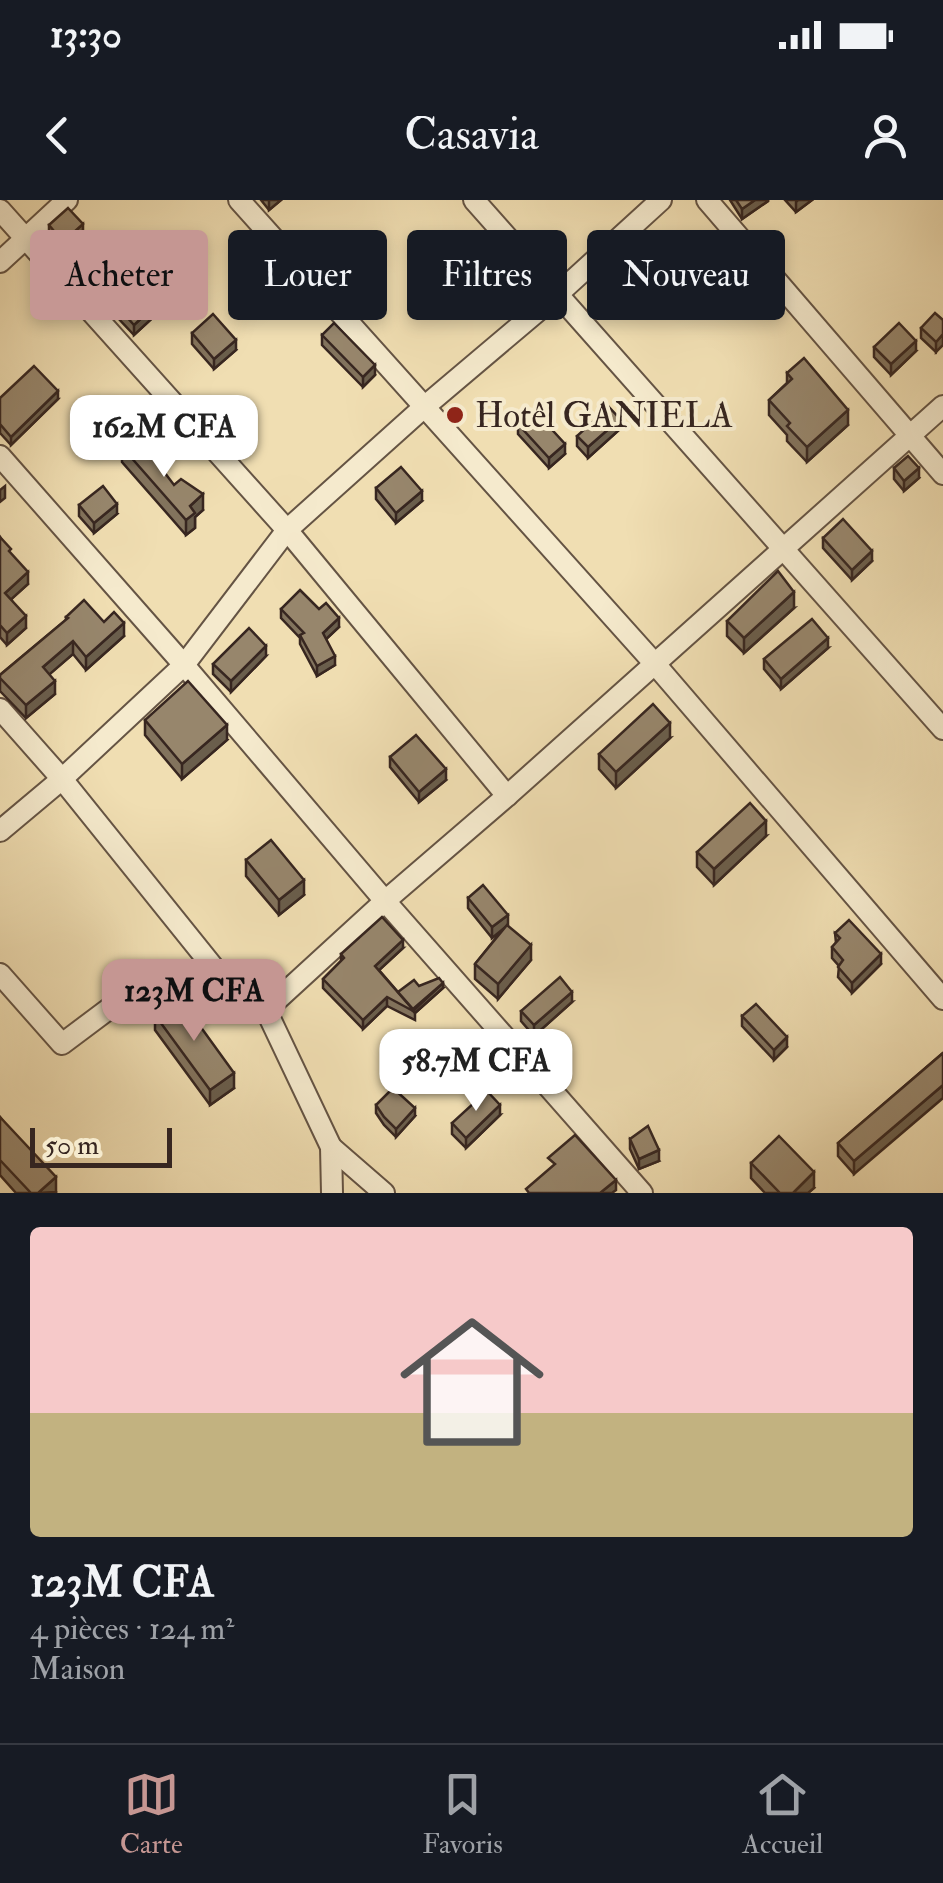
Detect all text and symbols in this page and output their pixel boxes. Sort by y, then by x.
text: 13:30 [50,11,122,59]
text: Casavia [404,107,539,163]
icon: back [30,108,85,163]
icon: person [858,108,913,163]
chip: Acheter [30,230,208,320]
chip: Louer [228,230,387,320]
chip: Filtres [407,230,567,320]
chip: Nouveau [587,230,785,320]
place label: Hotêl GANIELA [475,394,733,438]
pin: 162M CFA [61,395,267,480]
marker: Hotêl GANIELA [444,404,466,426]
text: 162M CFA [92,407,236,447]
pin: 123M CFA [91,959,297,1044]
text: 123M CFA [124,971,264,1011]
pin: 58.7M CFA [362,1029,590,1114]
text: 58.7M CFA [401,1041,551,1081]
scale bar [30,1123,172,1168]
text: 50 m [45,1128,99,1163]
icon: home [382,1292,562,1472]
text: 123M CFA [30,1557,214,1609]
text: 4 pièces · 124 m² [30,1609,234,1649]
text: Maison [30,1649,125,1689]
tab: Carte [120,1767,183,1862]
tab: Favoris [422,1767,503,1862]
tab: Accueil [742,1767,823,1862]

